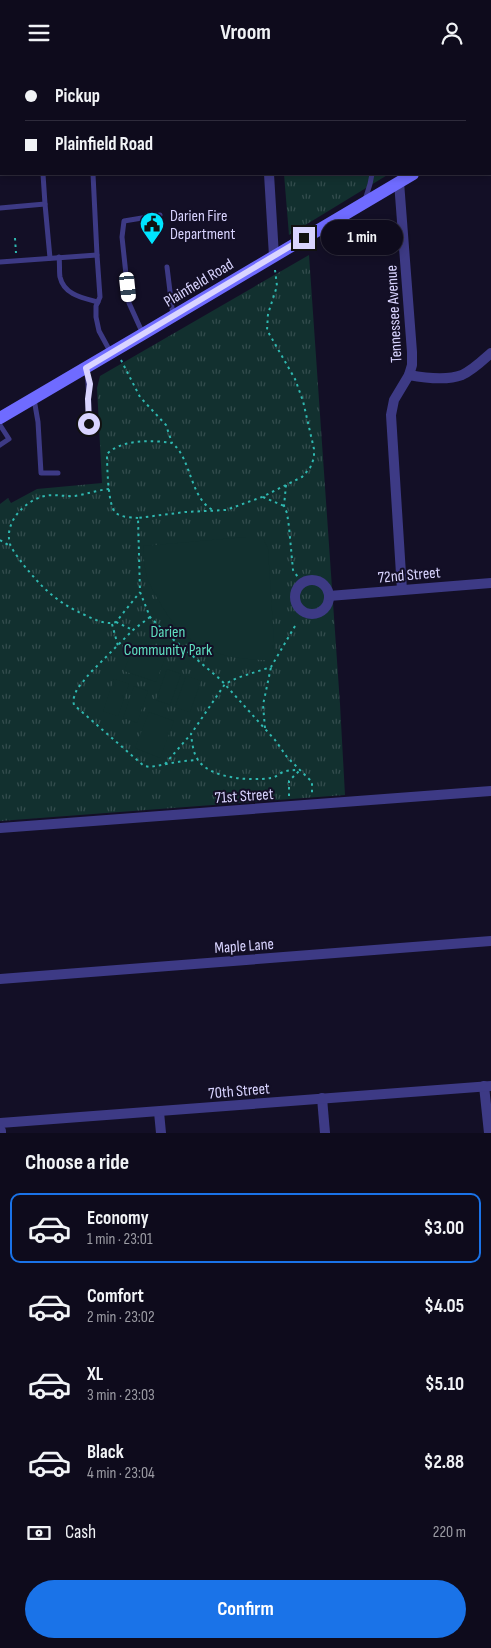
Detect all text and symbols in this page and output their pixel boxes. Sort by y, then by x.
icon: menu [25,19,53,47]
text: Vroom [220,19,271,46]
icon: person [438,19,466,47]
text: Pickup [55,85,100,108]
text: Plainfield Road [55,133,153,156]
place label: Darien Fire Department [170,207,235,244]
public building icon: Darien Fire Department [139,211,165,245]
callout: 1 min [322,221,404,255]
route end [293,227,315,249]
text: 1 min [347,228,377,247]
street label: Plainfield Road [160,255,237,312]
street label: Tennessee Avenue [382,265,407,363]
car [118,271,137,303]
route start [78,413,100,435]
street label: 72nd Street [377,563,441,588]
park label: Darien Community Park [124,623,212,660]
street label: 71st Street [214,785,274,808]
street label: Maple Lane [214,935,274,958]
street label: 70th Street [208,1079,271,1104]
text: Choose a ride [25,1149,129,1176]
icon: car [27,1206,72,1251]
text: Economy [87,1207,149,1230]
text: $3.00 [424,1217,464,1240]
text: 1 min · 23:01 [87,1230,153,1249]
icon: car [27,1284,72,1329]
text: Comfort [87,1285,144,1308]
text: $4.05 [424,1295,464,1318]
text: 2 min · 23:02 [87,1308,155,1327]
icon: car [27,1362,72,1407]
text: XL [87,1363,103,1386]
text: $5.10 [425,1373,464,1396]
text: 3 min · 23:03 [87,1386,155,1405]
icon: car [27,1440,72,1485]
text: Black [87,1441,124,1464]
text: $2.88 [424,1451,464,1474]
text: 4 min · 23:04 [87,1464,155,1483]
icon: cash [25,1519,53,1547]
text: Cash [65,1521,96,1544]
text: 220 m [433,1523,466,1542]
button: Confirm [25,1580,466,1638]

